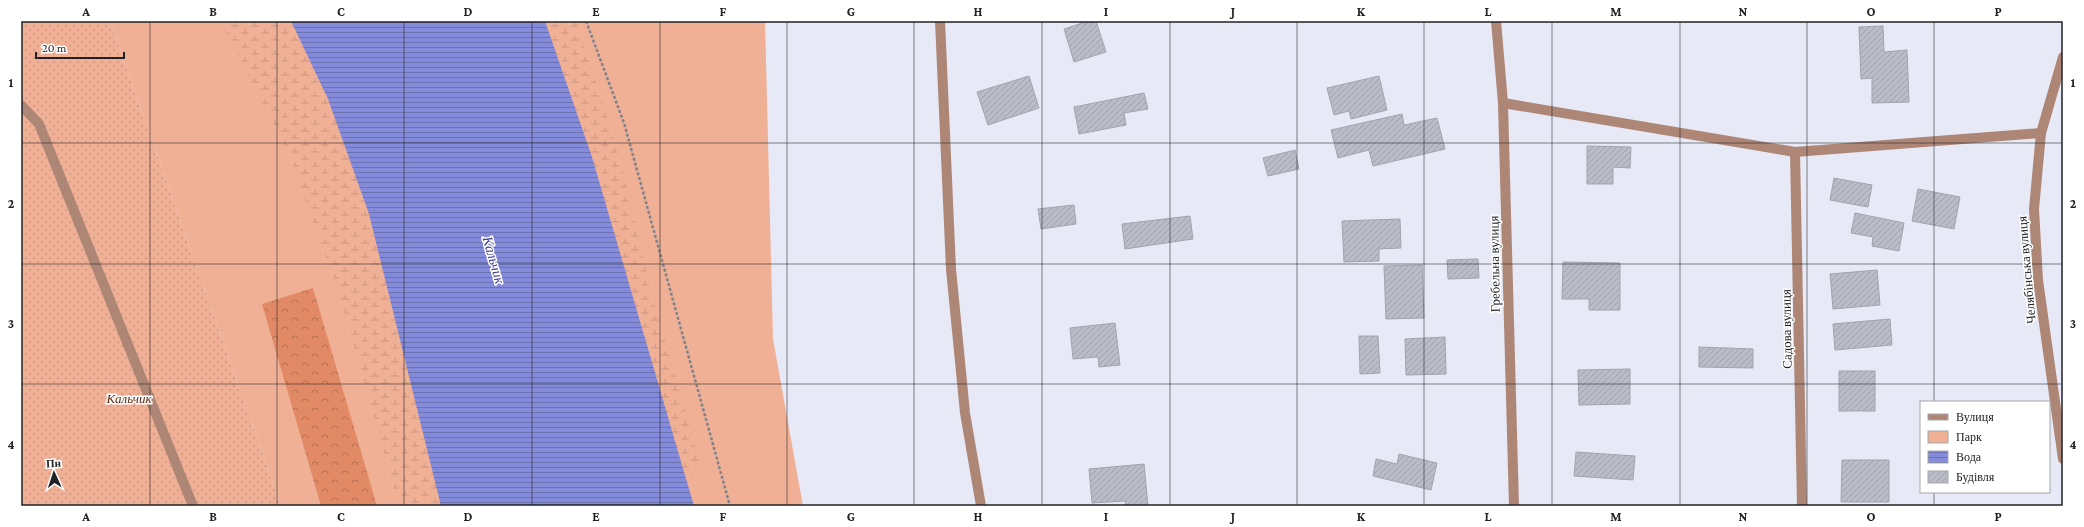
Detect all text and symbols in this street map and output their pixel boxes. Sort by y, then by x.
text: A [81,4,90,19]
text: B [209,4,217,19]
text: C [337,4,345,19]
text: D [464,4,473,19]
text: E [592,4,600,19]
text: F [720,4,727,19]
text: G [847,4,855,19]
text: H [974,4,983,19]
text: I [1104,4,1108,19]
text: J [1229,4,1235,19]
text: K [1357,4,1366,19]
text: L [1485,4,1492,19]
text: M [1610,4,1622,19]
text: N [1739,4,1748,19]
text: O [1867,4,1876,19]
text: P [1994,4,2002,19]
scale bar [36,34,124,60]
text: 20 m [42,41,67,55]
text: 1 [9,75,14,90]
text: 1 [2071,75,2076,90]
text: 2 [8,196,15,211]
text: 2 [2070,196,2077,211]
street label: Гребельна вулиця [1486,215,1503,312]
street label: Челябінська вулиця [2014,216,2039,324]
water label: Кальчик [479,234,508,286]
street label: Садова вулиця [1778,289,1795,369]
text: 3 [8,316,14,331]
text: 3 [2070,316,2076,331]
park label: Кальчик [105,391,152,406]
legend [1920,401,2050,493]
text: Вулиця [1956,410,1994,424]
text: Парк [1956,430,1982,444]
text: 4 [7,437,15,452]
text: 4 [2069,437,2077,452]
text: Вода [1956,450,1982,464]
north arrow [34,453,74,493]
text: Пн [46,457,62,469]
text: Будівля [1956,470,1995,484]
text: A [81,509,90,524]
text: B [209,509,217,524]
text: C [337,509,345,524]
text: D [464,509,473,524]
text: E [592,509,600,524]
text: F [720,509,727,524]
text: G [847,509,855,524]
text: H [974,509,983,524]
text: I [1104,509,1108,524]
text: J [1229,509,1235,524]
text: K [1357,509,1366,524]
text: L [1485,509,1492,524]
text: M [1610,509,1622,524]
text: N [1739,509,1748,524]
text: O [1867,509,1876,524]
text: P [1994,509,2002,524]

